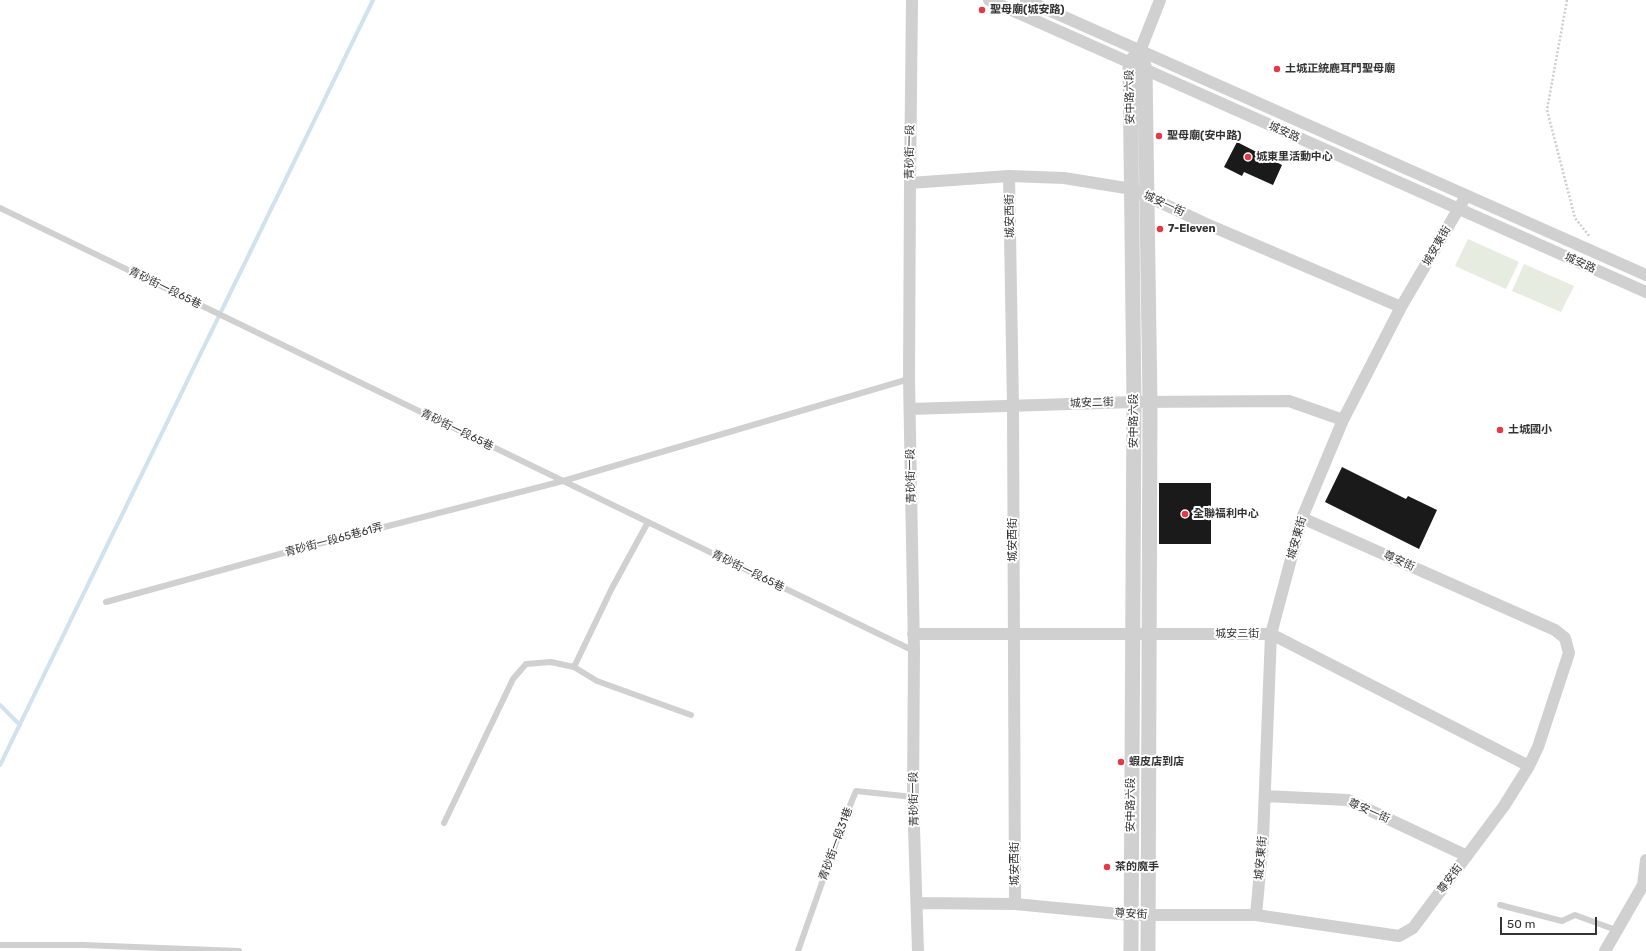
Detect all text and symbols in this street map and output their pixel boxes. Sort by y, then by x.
place label: 聖母廟(城安路) [990,3,1064,17]
marker: 聖母廟(城安路) [977,5,987,15]
place label: 土城正統鹿耳門聖母廟 [1285,62,1395,76]
marker: 土城正統鹿耳門聖母廟 [1272,64,1282,74]
street label: 安中路六段 [1123,69,1137,125]
street label: 城安路 [1266,119,1302,145]
street label: 青砂街一段 [903,124,917,180]
place label: 聖母廟(安中路) [1167,129,1241,143]
marker: 聖母廟(安中路) [1154,131,1164,141]
place label: 城東里活動中心 [1256,150,1333,164]
marker: 城東里活動中心 [1243,152,1253,162]
street label: 城安一街 [1141,189,1187,219]
street label: 城安西街 [1003,194,1017,238]
place label: 7-Eleven [1168,222,1216,236]
marker: 7-Eleven [1155,224,1165,234]
street label: 城安東街 [1420,224,1454,268]
street label: 城安路 [1562,250,1598,276]
street label: 青砂街一段65巷 [127,265,203,311]
street label: 安中路六段 [1127,394,1141,448]
street label: 城安二街 [1070,396,1114,410]
street label: 青砂街一段65巷 [419,407,495,453]
place label: 土城國小 [1508,423,1552,437]
marker: 土城國小 [1495,425,1505,435]
street label: 青砂街一段 [904,448,918,504]
place label: 全聯福利中心 [1193,507,1259,521]
marker: 全聯福利中心 [1180,509,1190,519]
street label: 城安東街 [1285,515,1309,561]
street label: 城安西街 [1006,518,1020,562]
street label: 青砂街一段65巷61弄 [283,521,385,559]
street label: 青砂街一段65巷 [710,548,786,594]
street label: 尊安街 [1381,548,1417,574]
street label: 城安三街 [1215,627,1259,641]
place label: 蝦皮店到店 [1129,755,1184,769]
marker: 蝦皮店到店 [1116,757,1126,767]
street label: 青砂街一段 [907,771,921,827]
street label: 安中路六段 [1124,778,1138,832]
street label: 尊安一街 [1346,796,1392,826]
street label: 青砂街一段31巷 [817,806,855,882]
street label: 城安東街 [1253,836,1269,880]
street label: 城安西街 [1008,842,1022,886]
place label: 茶的魔手 [1115,860,1159,874]
marker: 茶的魔手 [1102,862,1112,872]
street label: 尊安街 [1435,862,1465,896]
street label: 尊安街 [1114,907,1148,921]
scale bar [1502,909,1599,935]
text: 50 m [1507,917,1535,931]

